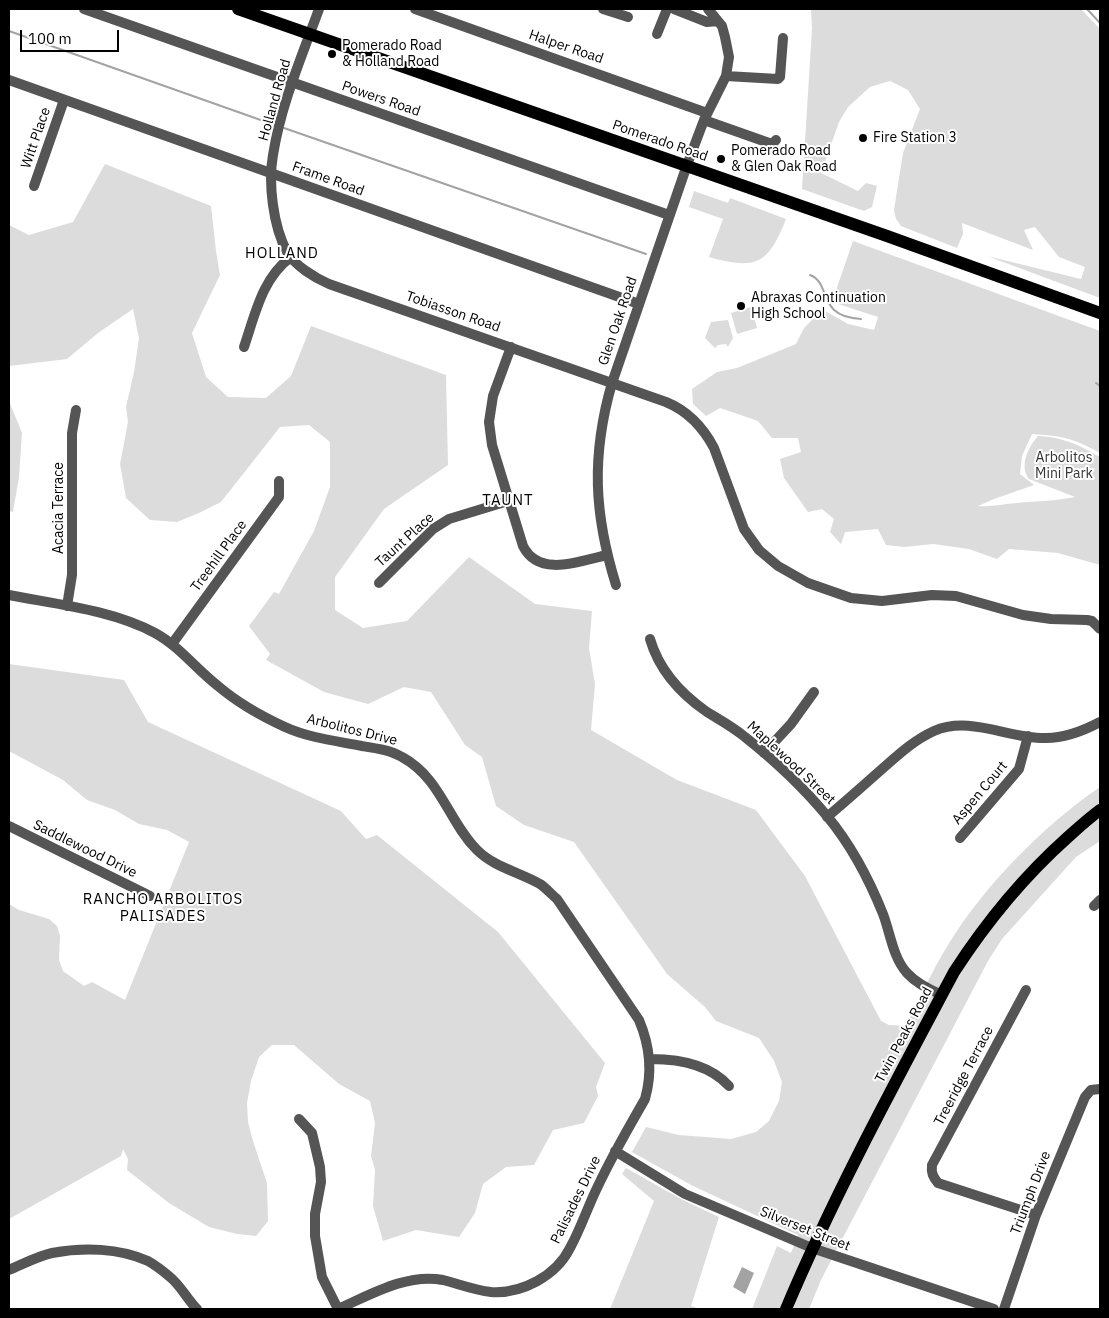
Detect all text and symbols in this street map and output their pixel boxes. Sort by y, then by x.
scale bar [22,20,121,52]
street label: Halper Road [527,26,605,68]
text: 100 m [28,29,72,48]
place label: Pomerado Road & Holland Road [342,38,442,70]
marker: Pomerado Road & Holland Road [326,48,338,60]
street label: Holland Road [255,57,295,143]
street label: Powers Road [340,78,422,120]
street label: Witt Place [18,105,54,171]
street label: Pomerado Road [610,117,710,165]
place label: Fire Station 3 [873,130,957,146]
marker: Fire Station 3 [857,132,869,144]
place label: Pomerado Road & Glen Oak Road [731,143,837,176]
marker: Pomerado Road & Glen Oak Road [715,153,727,165]
street label: Frame Road [290,158,366,200]
district label: HOLLAND [244,245,320,263]
street label: Glen Oak Road [595,274,641,368]
street label: Tobiasson Road [404,288,502,336]
place label: Abraxas Continuation High School [751,290,886,322]
marker: Abraxas Continuation High School [735,300,747,312]
park label: Arbolitos Mini Park [1035,450,1093,482]
street label: Acacia Terrace [51,462,67,554]
district label: TAUNT [482,492,534,510]
street label: Taunt Place [372,509,438,571]
street label: Treehill Place [187,517,251,595]
street label: Arbolitos Drive [305,711,399,749]
street label: Maplewood Street [743,718,839,808]
street label: Aspen Court [949,758,1011,828]
street label: Saddlewood Drive [30,817,140,881]
district label: RANCHO ARBOLITOS PALISADES [81,891,245,926]
street label: Twin Peaks Road [872,984,936,1086]
street label: Treeridge Terrace [931,1023,997,1129]
street label: Triumph Drive [1007,1149,1055,1237]
street label: Palisades Drive [547,1153,605,1247]
street label: Silverset Street [757,1203,853,1255]

